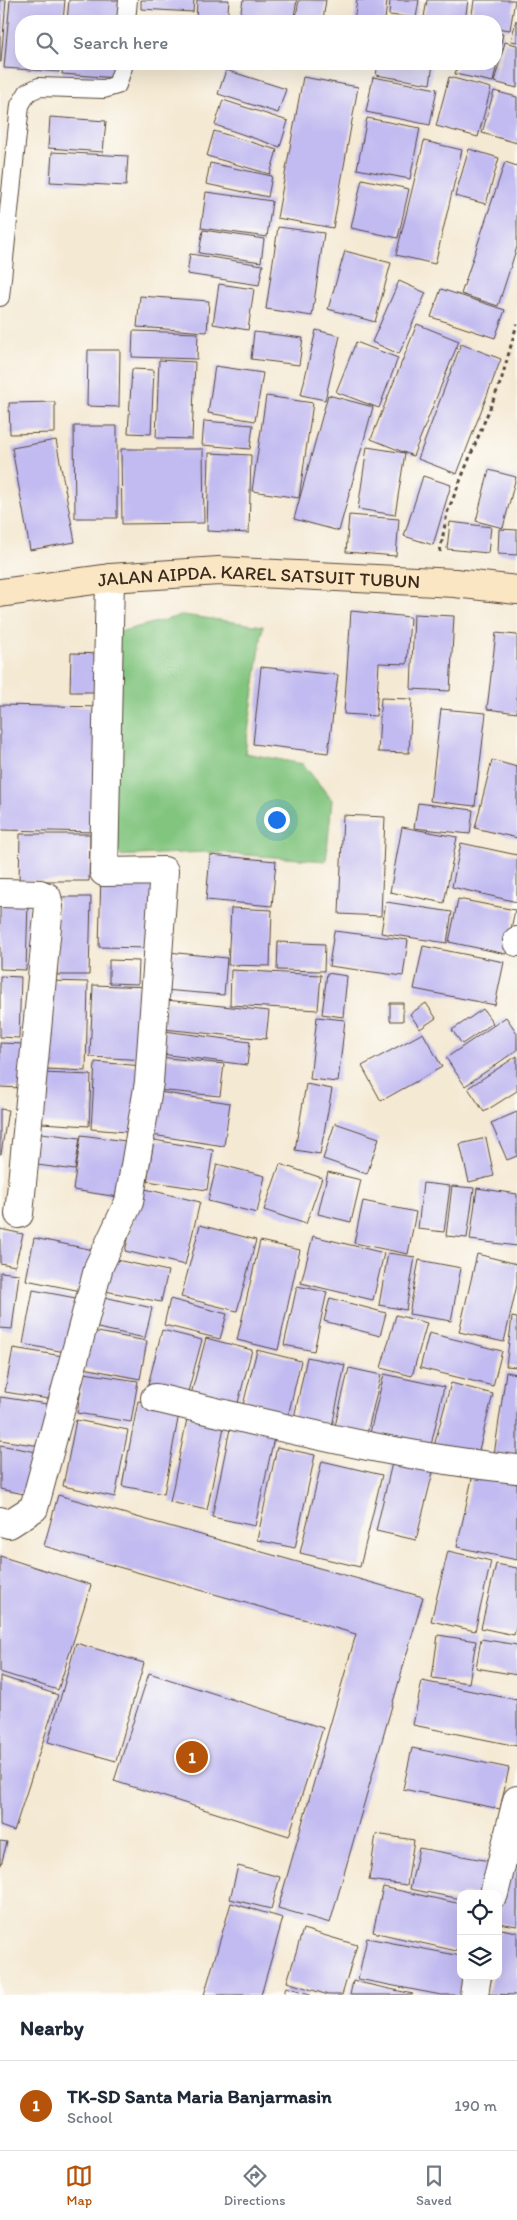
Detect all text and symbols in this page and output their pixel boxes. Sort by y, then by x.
search box [15,15,502,70]
icon: search [33,29,61,57]
text: Search here [73,31,168,54]
street label: JALAN AIPDA. KAREL SATSUIT TUBUN [96,559,421,593]
your location [264,807,290,833]
pin: 1 [176,1738,208,1776]
map controls [457,1890,502,1980]
button: locate [457,1890,502,1935]
button: layers [457,1935,502,1980]
text: Nearby [20,2015,84,2040]
text: TK-SD Santa Maria Banjarmasin [67,2085,332,2108]
text: 1 [32,2096,40,2115]
text: 190 m [454,2096,497,2115]
text: School [67,2108,113,2127]
tab: Map [65,2162,93,2209]
tab: Directions [224,2162,285,2209]
tab: Saved [416,2162,452,2209]

